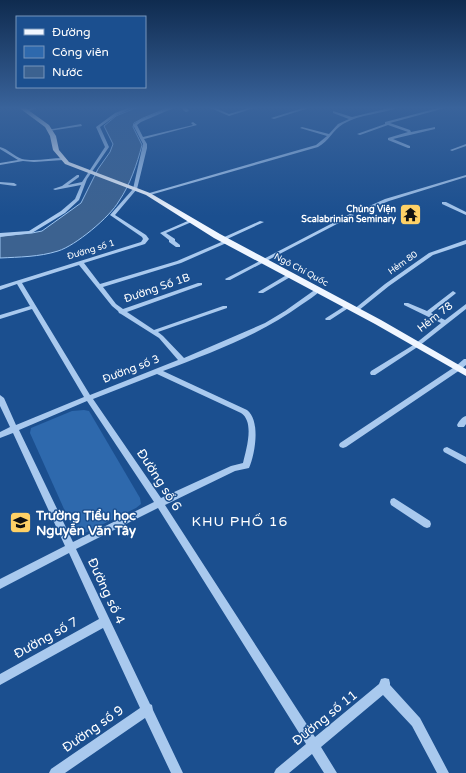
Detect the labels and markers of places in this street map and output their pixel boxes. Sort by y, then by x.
temple icon: Chủng Viện Scalabrinian Seminary [398,201,424,227]
place label: Chủng Viện Scalabrinian Seminary [301,204,396,225]
place label: Trường Tiểu học Nguyễn Văn Tây [35,508,136,539]
school or university icon: Trường Tiểu học Nguyễn Văn Tây [7,510,33,536]

